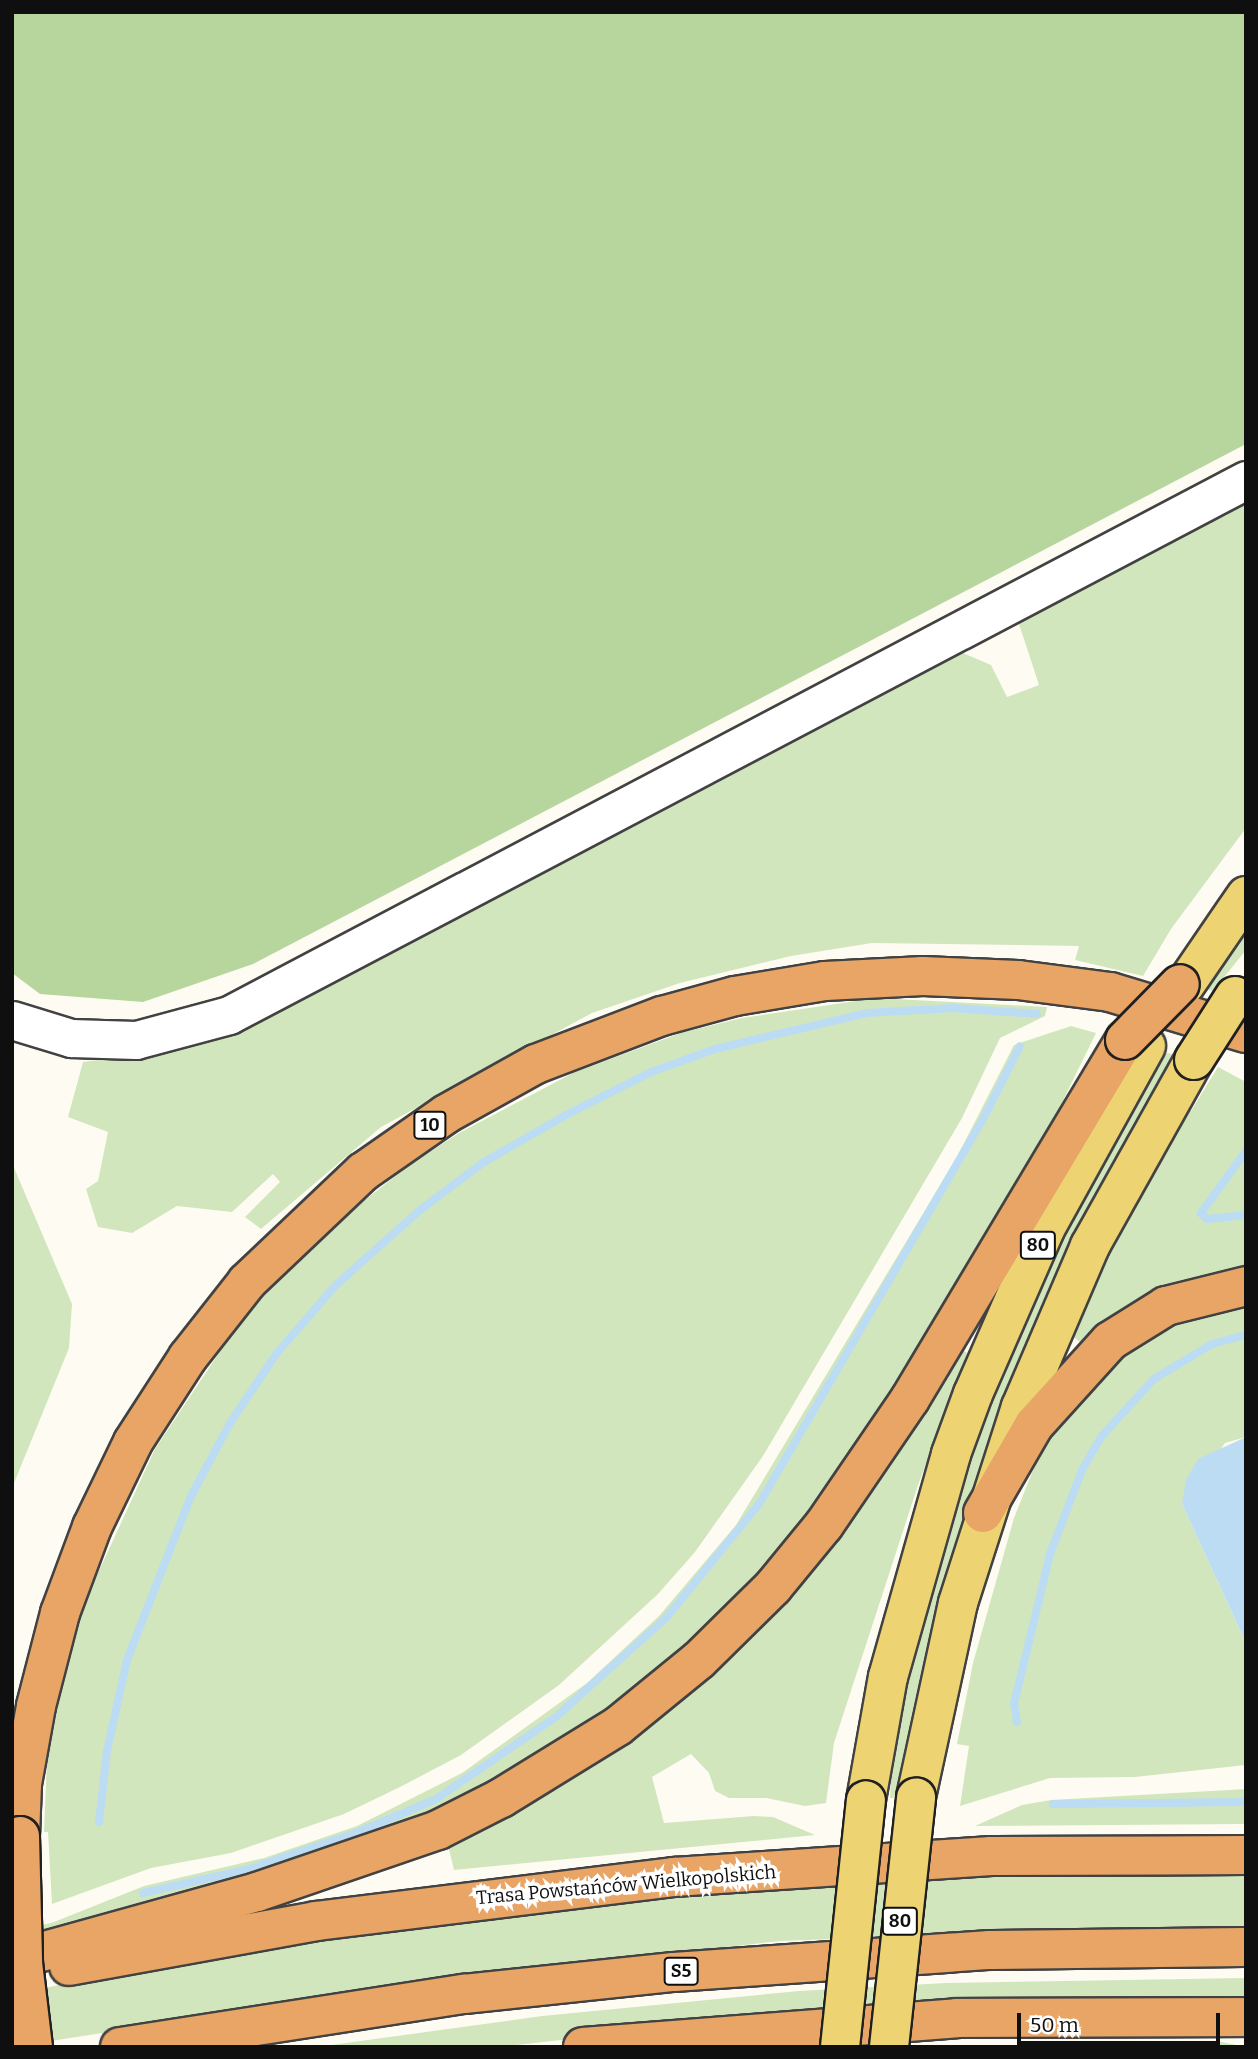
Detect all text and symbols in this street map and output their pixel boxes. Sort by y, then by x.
road number: 10 [412,1110,448,1140]
road number: 80 [1019,1230,1057,1260]
street label: Trasa Powstańców Wielkopolskich [475,1861,777,1909]
road number: 80 [881,1907,919,1936]
road number: S5 [664,1956,698,1985]
scale bar [1020,2000,1223,2044]
text: 50 m [1030,2012,1079,2038]

